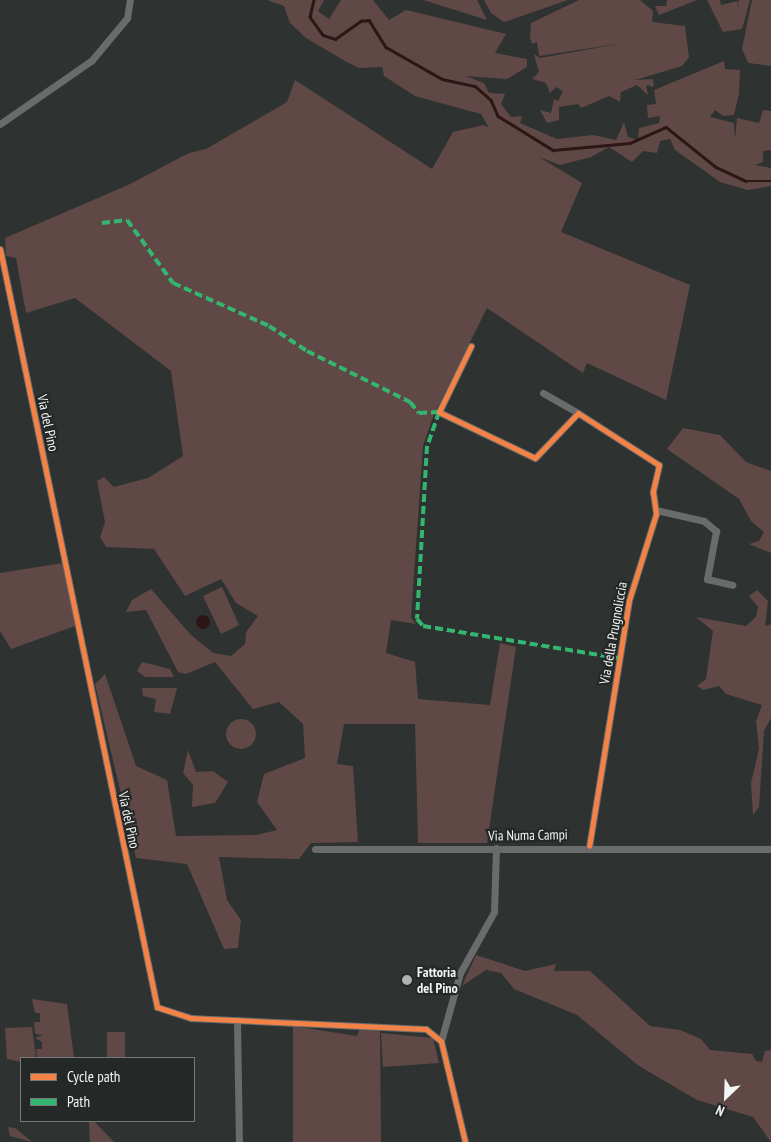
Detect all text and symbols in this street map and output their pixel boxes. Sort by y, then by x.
street label: Via del Pino [34,393,62,453]
street label: Via della Prugnoliccia [596,580,630,686]
street label: Via del Pino [115,790,143,850]
street label: Via Numa Campi [488,826,568,844]
place label: Fattoria del Pino [417,964,458,996]
marker: Fattoria del Pino [401,974,413,986]
legend [20,1057,195,1122]
text: Cycle path [67,1067,120,1086]
north arrow [701,1072,751,1122]
text: Path [67,1092,90,1111]
text: N [713,1101,727,1120]

